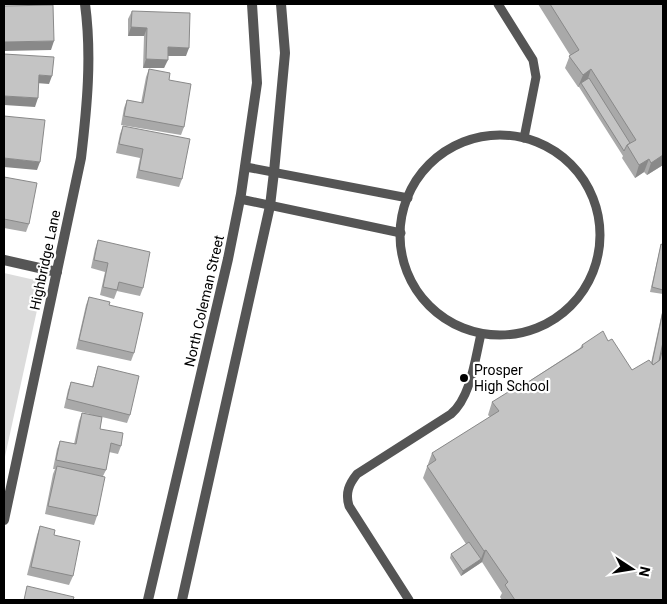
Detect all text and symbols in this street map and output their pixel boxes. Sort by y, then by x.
street label: Highbridge Lane [27,208,63,312]
street label: North Coleman Street [181,233,227,368]
place label: Prosper High School [474,362,549,394]
marker: Prosper High School [458,372,470,384]
north arrow [607,544,657,594]
text: N [636,565,654,578]

